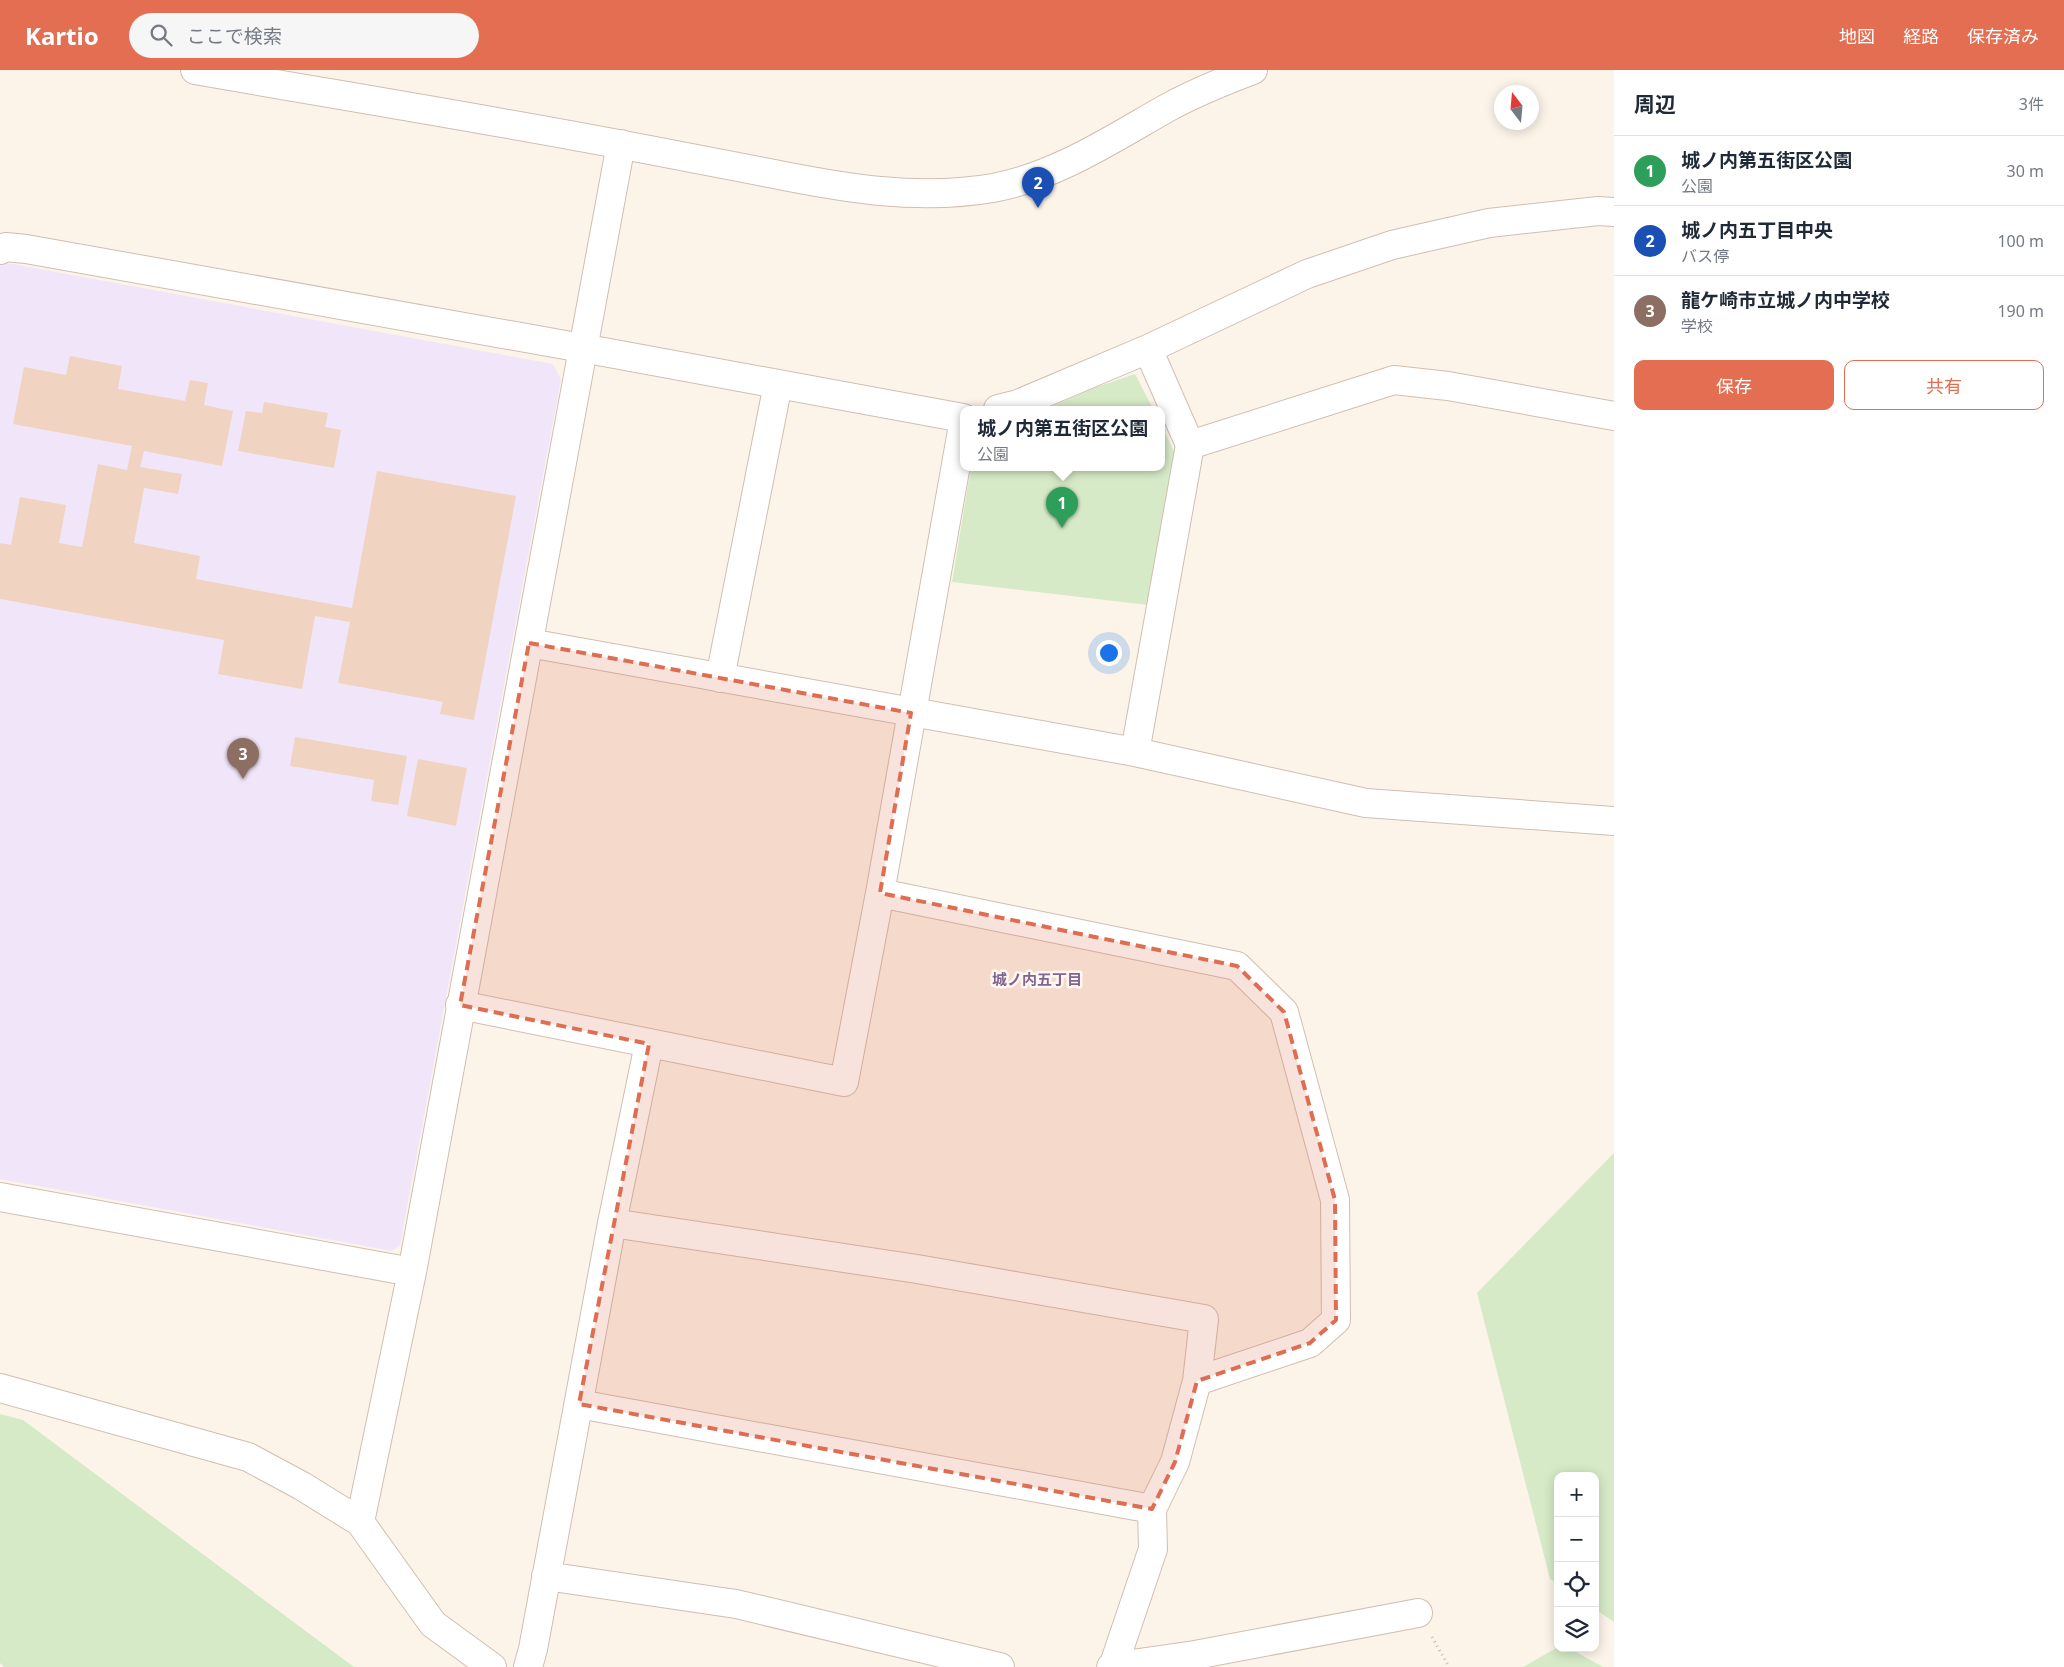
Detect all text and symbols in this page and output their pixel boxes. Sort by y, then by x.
search box [129,13,479,58]
text: Kartio [25,19,99,52]
icon: search [147,21,175,49]
text: ここで検索 [187,23,282,49]
text: 地図 [1839,24,1875,48]
text: 経路 [1903,24,1939,48]
text: 保存済み [1967,24,2039,48]
north arrow [1494,85,1539,130]
text: 周辺 [1634,90,1676,118]
text: 3件 [2019,93,2044,115]
text: 城ノ内第五街区公園 [1681,147,1852,173]
text: 1 [1645,160,1655,182]
text: 30 m [2007,160,2044,182]
pin: 2 [1022,167,1054,208]
text: 公園 [1681,175,1713,197]
text: 城ノ内五丁目中央 [1681,217,1833,243]
text: 2 [1645,230,1655,252]
text: 100 m [1997,230,2044,252]
text: バス停 [1681,245,1729,267]
text: 龍ケ崎市立城ノ内中学校 [1681,287,1890,313]
text: 3 [1645,300,1655,322]
text: 190 m [1997,300,2044,322]
text: 学校 [1681,315,1713,337]
button: 保存 [1634,360,1834,410]
button: 共有 [1844,360,2044,410]
popup [960,406,1165,471]
text: 城ノ内第五街区公園 [977,415,1148,441]
text: 公園 [977,443,1009,465]
pin: 1 [1046,487,1078,528]
your location [1096,640,1122,666]
pin: 3 [227,738,259,779]
district label: 城ノ内五丁目 [992,969,1082,989]
map controls [1554,1472,1599,1652]
button: + [1554,1472,1599,1517]
button: − [1554,1517,1599,1562]
button: locate [1554,1562,1599,1607]
button: layers [1554,1607,1599,1652]

